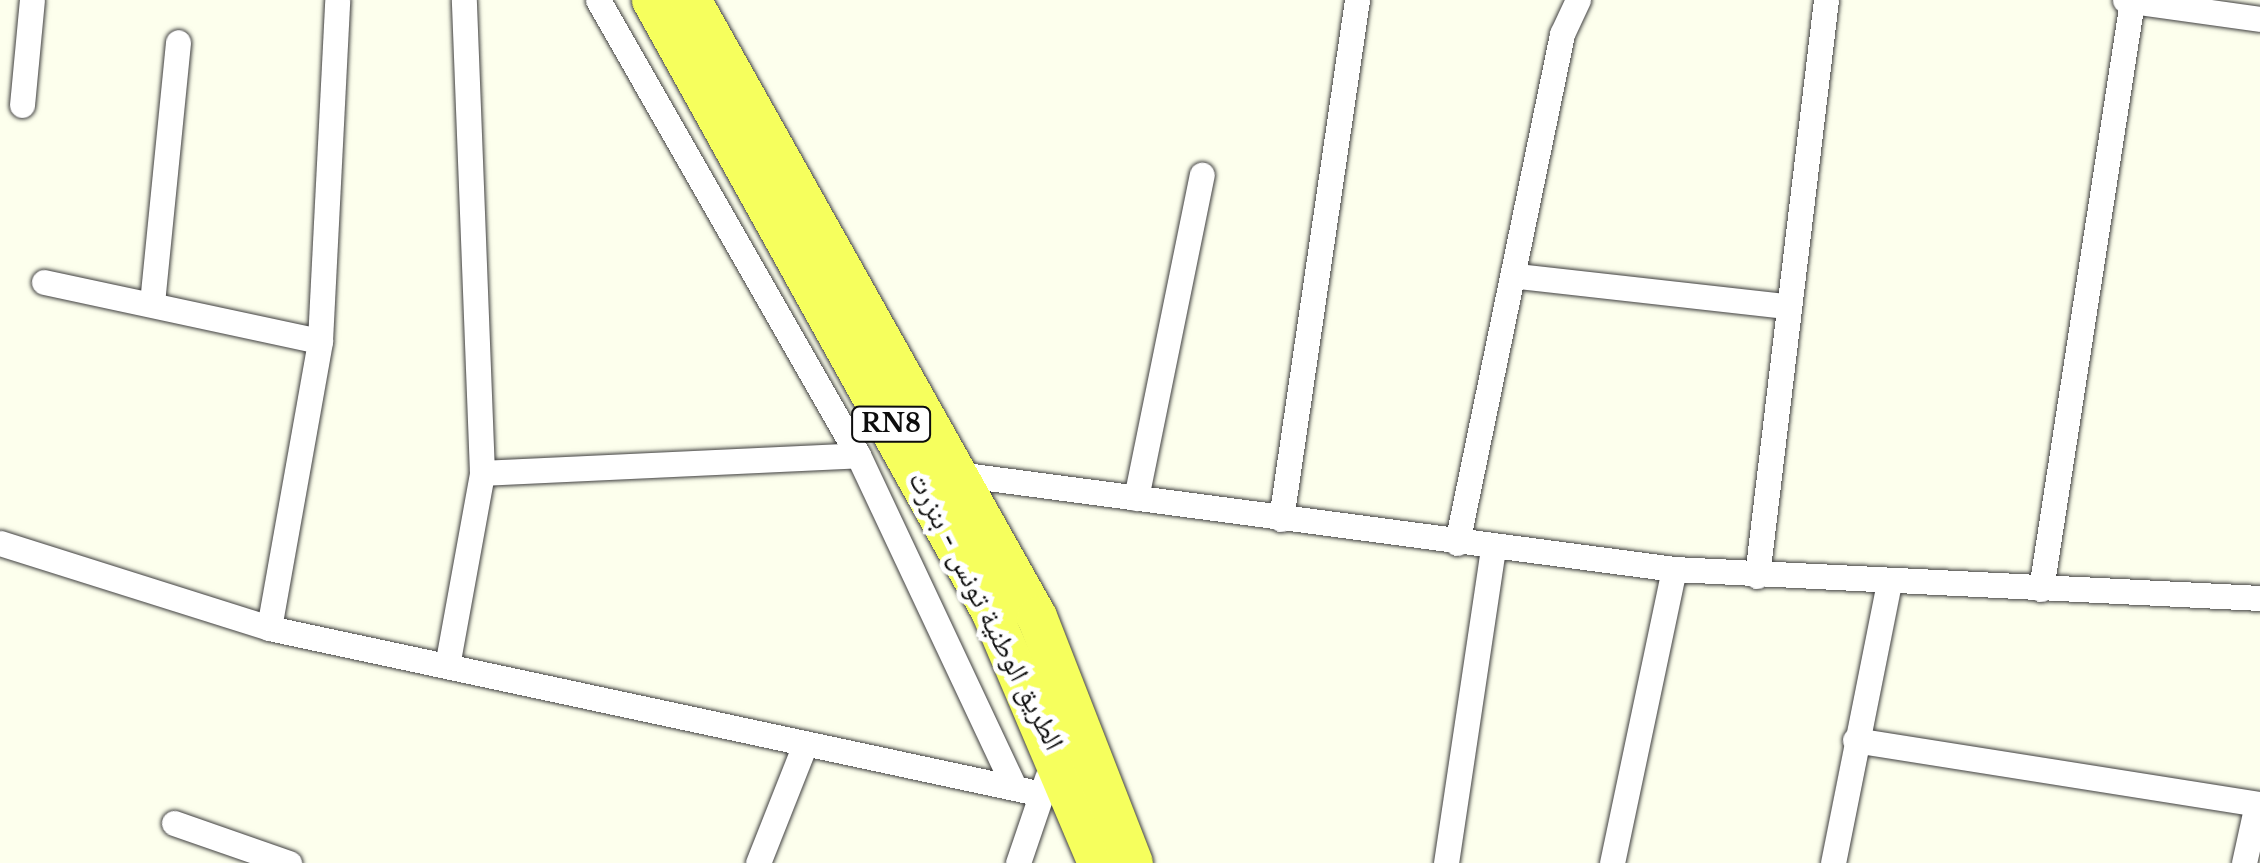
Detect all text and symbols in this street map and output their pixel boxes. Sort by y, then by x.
road number: RN8 [851,404,931,444]
street label: الطريق الوطنية تونس - بنزرت [901,466,1071,756]

